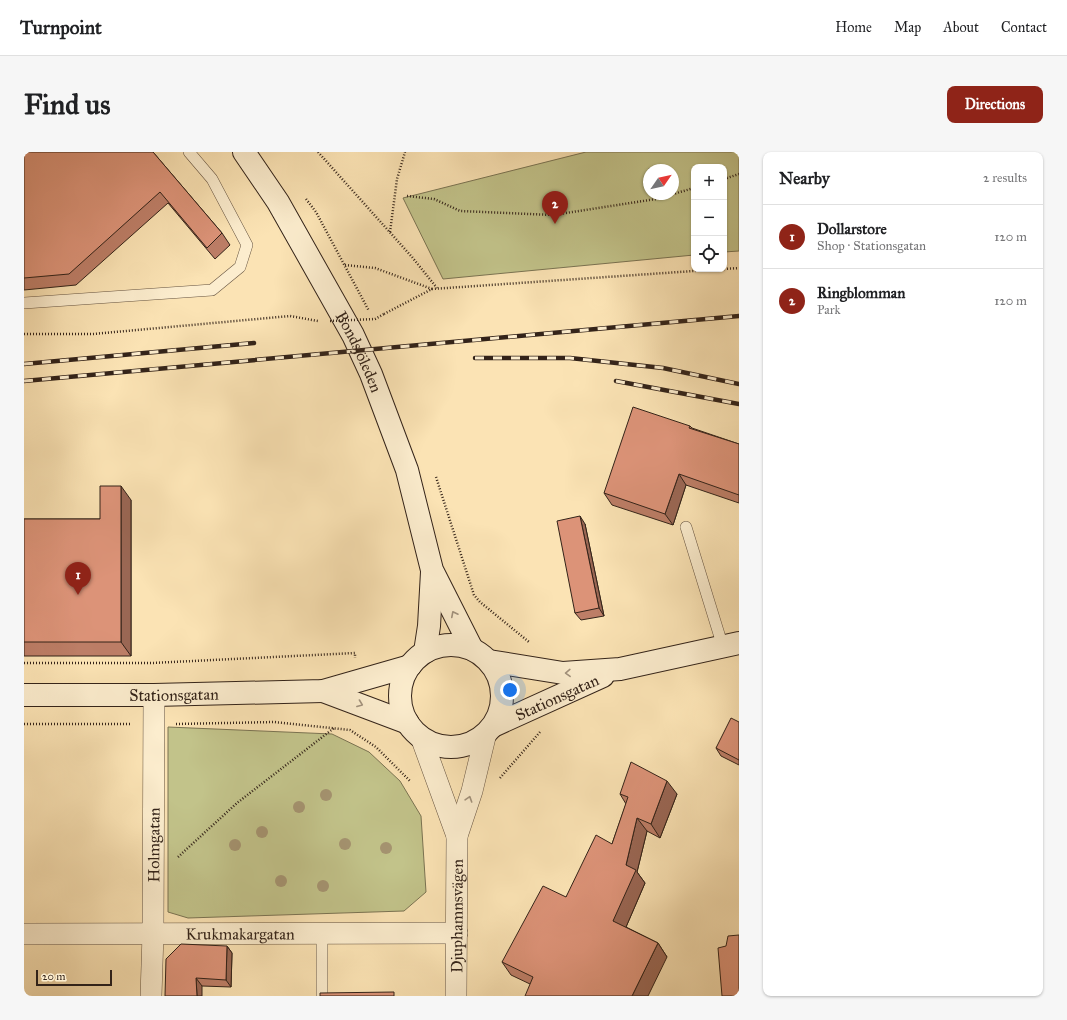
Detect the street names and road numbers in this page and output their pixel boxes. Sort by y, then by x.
street label: Bondsjöleden [332,308,387,395]
street label: Stationsgatan [512,670,602,724]
street label: Stationsgatan [129,684,219,705]
street label: Holmgatan [144,807,164,883]
street label: Djuphamnsvägen [447,859,467,973]
street label: Krukmakargatan [185,924,295,944]

